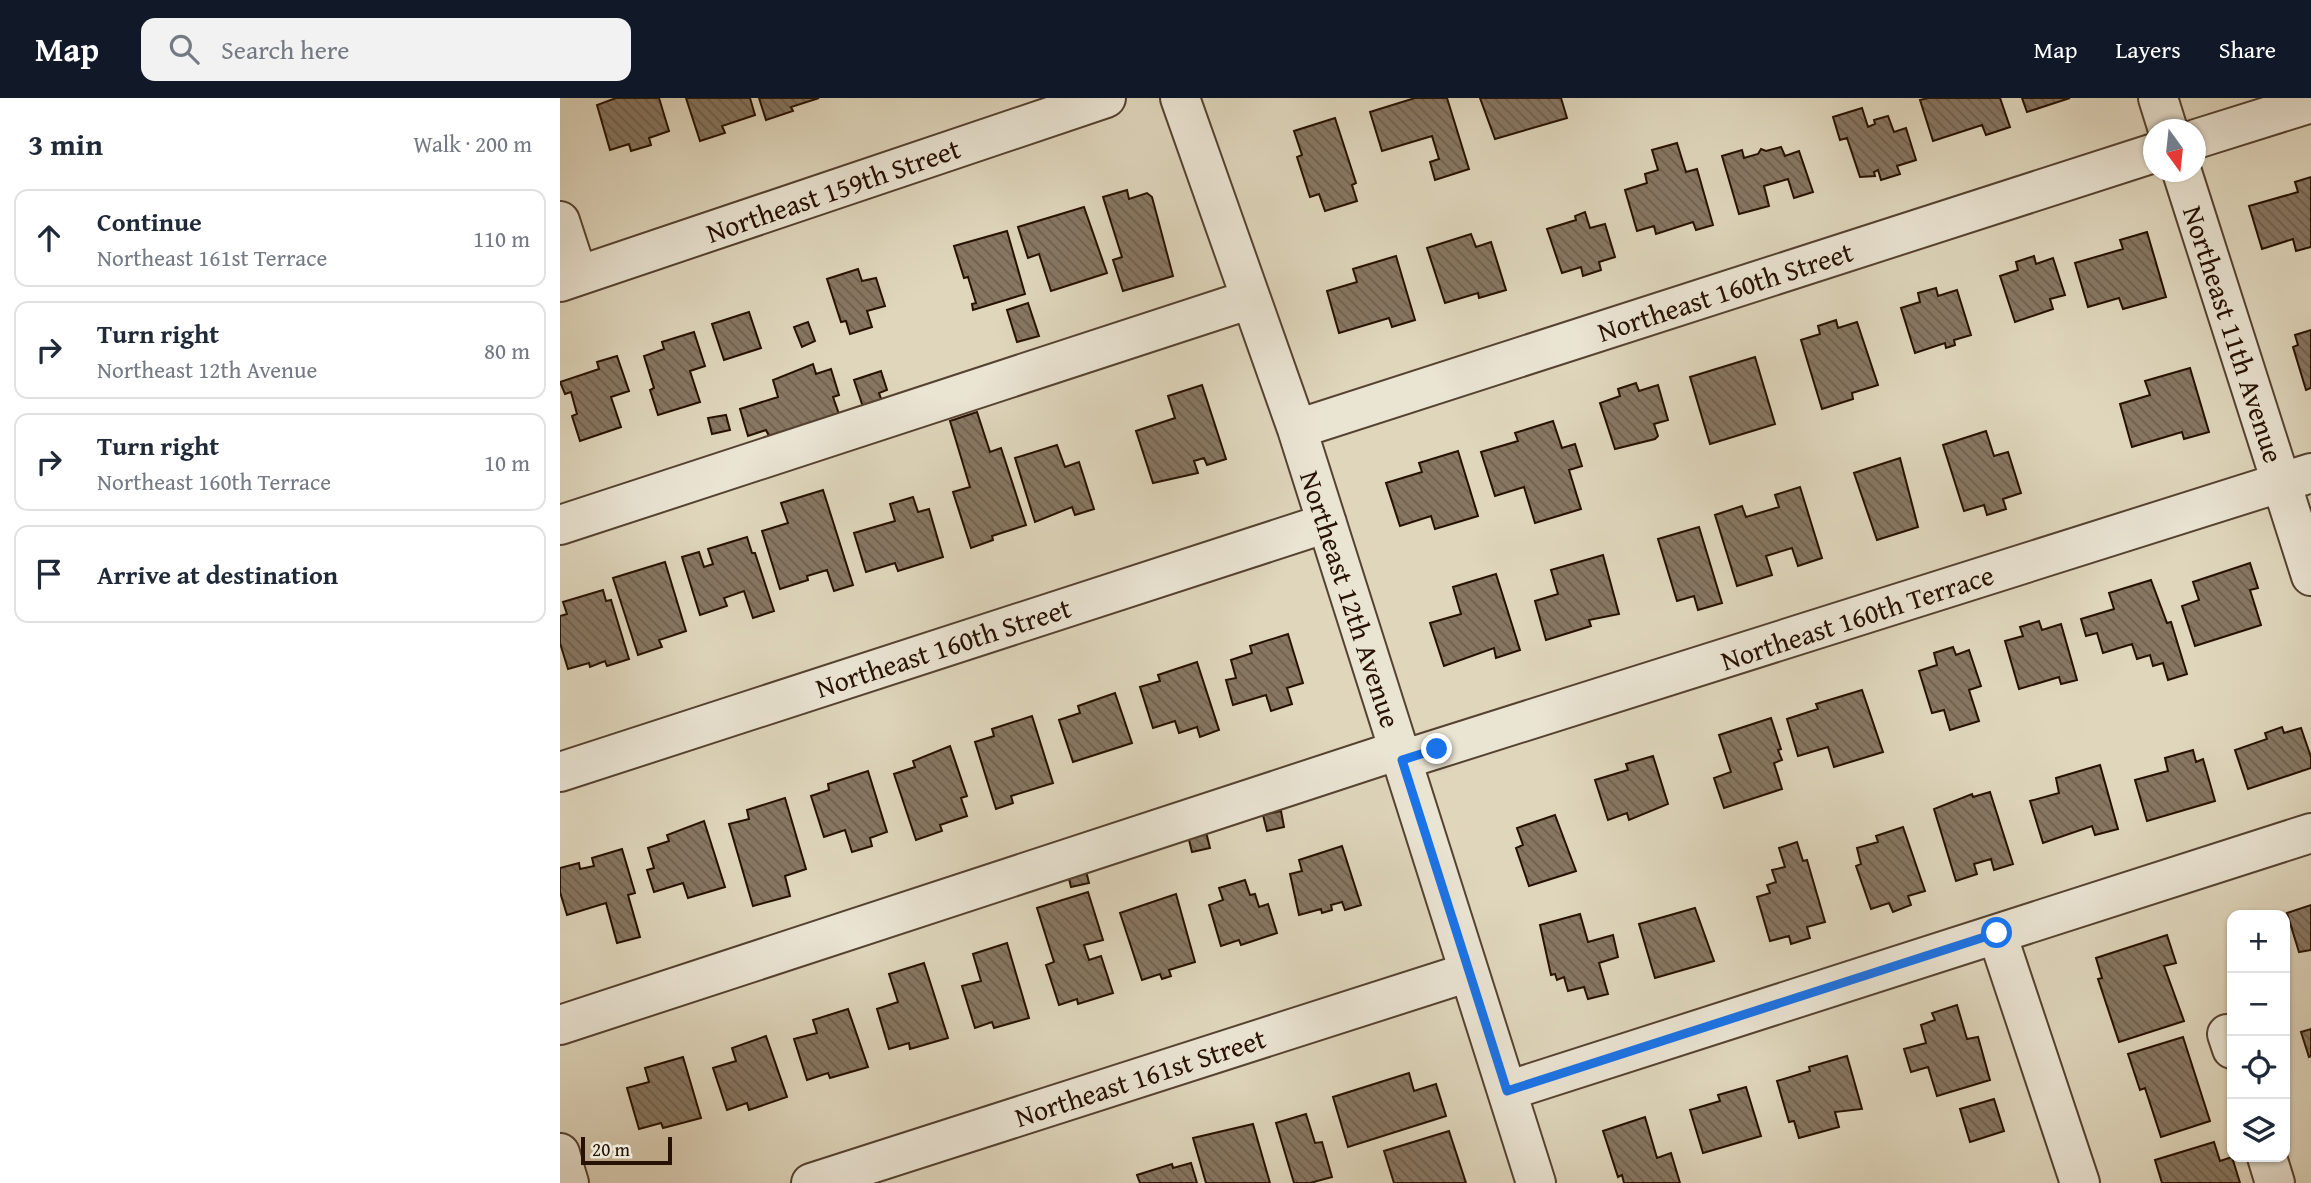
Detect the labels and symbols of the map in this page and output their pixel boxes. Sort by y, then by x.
north arrow [2143,119,2206,182]
street label: Northeast 159th Street [700,127,966,253]
street label: Northeast 11th Avenue [2173,200,2295,468]
street label: Northeast 160th Street [1592,230,1858,352]
street label: Northeast 12th Avenue [1290,465,1412,733]
street label: Northeast 160th Terrace [1715,553,1999,681]
street label: Northeast 160th Street [810,586,1076,708]
route end [1421,733,1452,764]
route start [1981,917,2012,948]
street label: Northeast 161st Street [1009,1017,1271,1137]
scale bar [581,1134,672,1166]

